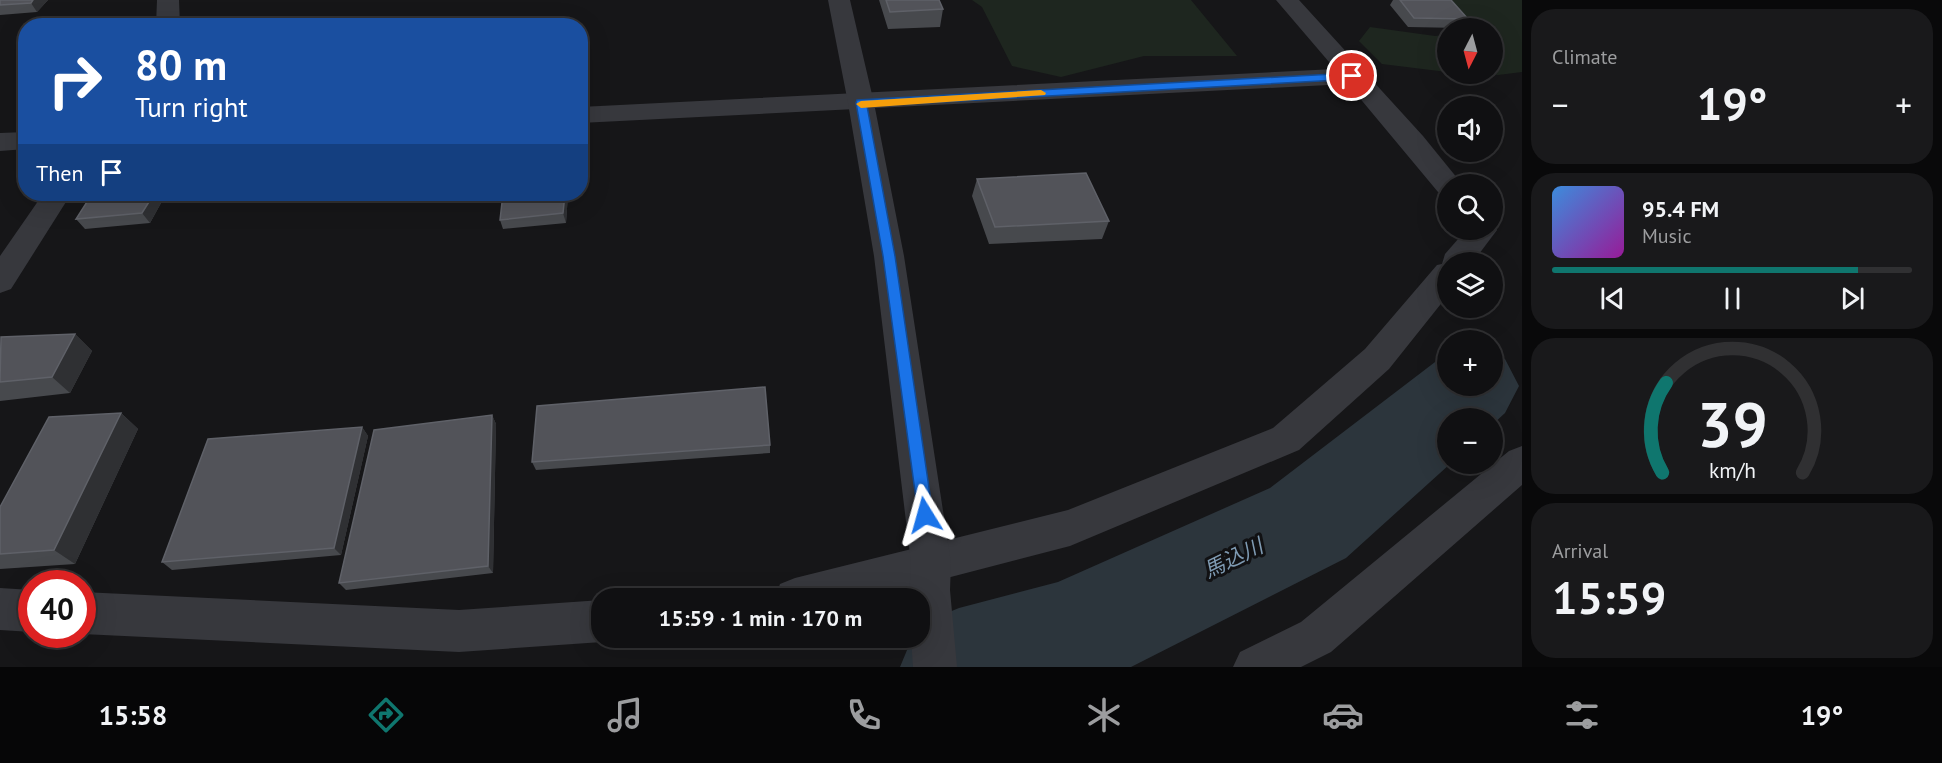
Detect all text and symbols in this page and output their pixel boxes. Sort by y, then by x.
north arrow [1437,18,1503,84]
map controls [1437,18,1503,474]
text: 80 m [135,37,227,92]
icon: right [36,42,114,120]
text: Climate [1552,44,1618,70]
pin [1326,50,1377,101]
icon: arrive [1335,59,1368,92]
text: 19° [1697,74,1767,132]
text: − [1552,83,1569,126]
text: + [1895,83,1912,126]
text: Turn right [135,90,248,124]
button: sound [1437,96,1503,162]
icon: arrive [95,156,128,189]
text: Then [36,159,83,187]
button: search [1437,174,1503,240]
text: 95.4 FM [1642,195,1719,223]
text: Music [1642,223,1691,249]
button: layers [1437,252,1503,318]
icon: previous [1596,282,1629,315]
icon: pause [1716,282,1749,315]
icon: next [1836,282,1869,315]
button: + [1437,330,1503,396]
text: 39 [1697,383,1767,464]
button: − [1437,408,1503,474]
text: km/h [1708,456,1755,484]
position arrow [893,483,957,547]
water label: 馬込川 [1199,531,1269,584]
text: Arrival [1552,538,1608,564]
text: 15:59 [1552,568,1666,626]
speed limit sign: 40 [18,570,96,648]
text: 15:59 · 1 min · 170 m [659,604,862,632]
icon: directions [365,694,407,736]
icon: music [604,694,646,736]
icon: phone [843,694,885,736]
icon: climate [1083,694,1125,736]
icon: car [1322,694,1364,736]
icon: filters [1561,694,1603,736]
text: 15:58 [99,698,167,732]
text: 19° [1801,698,1843,732]

